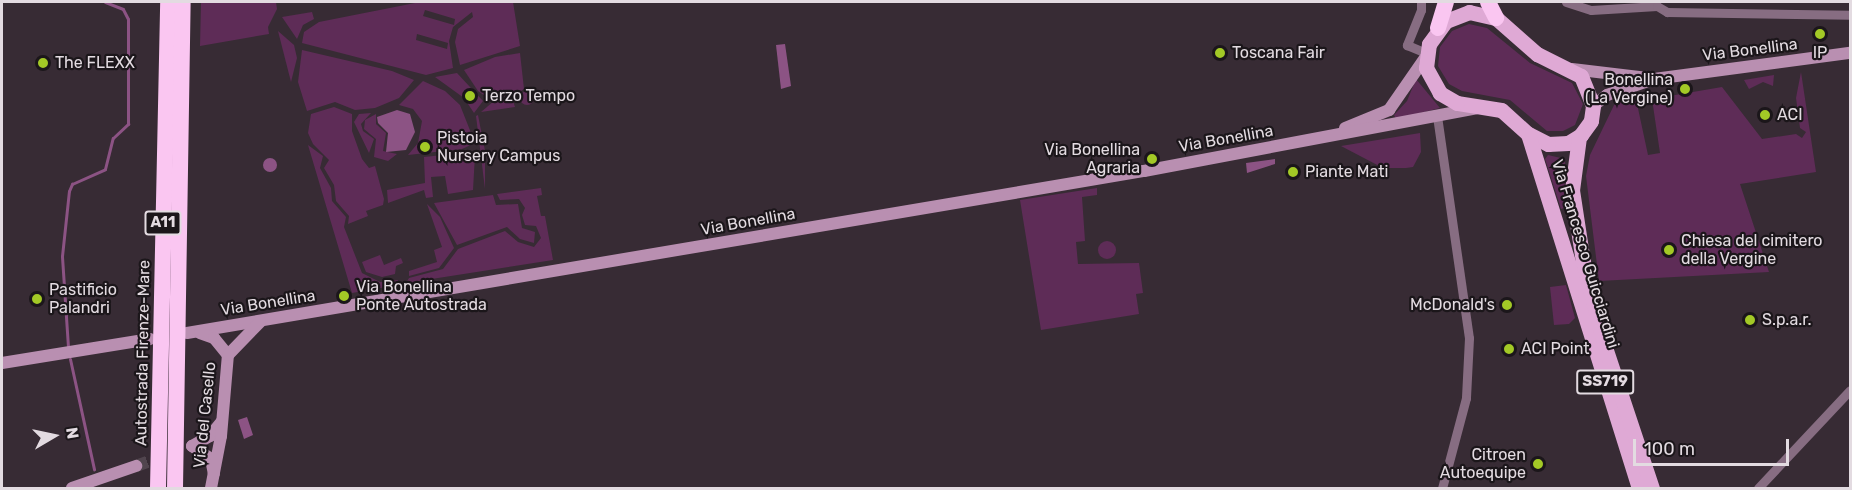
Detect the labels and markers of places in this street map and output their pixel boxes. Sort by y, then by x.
marker: IP [1813,27,1827,41]
place label: Toscana Fair [1232,43,1325,63]
place label: IP [1813,43,1827,63]
marker: Toscana Fair [1213,46,1227,60]
place label: The FLEXX [55,53,135,73]
marker: The FLEXX [36,56,50,70]
place label: Bonellina (La Vergine) [1584,70,1673,108]
marker: Bonellina (La Vergine) [1678,82,1692,96]
place label: Terzo Tempo [482,86,576,106]
marker: Terzo Tempo [463,89,477,103]
place label: ACI [1777,105,1803,125]
marker: ACI [1758,108,1772,122]
place label: Pistoia Nursery Campus [437,128,561,166]
marker: Pistoia Nursery Campus [418,140,432,154]
place label: Via Bonellina Agraria [1044,140,1140,178]
marker: Via Bonellina Agraria [1145,152,1159,166]
place label: Piante Mati [1305,162,1388,182]
marker: Piante Mati [1286,165,1300,179]
place label: Chiesa del cimitero della Vergine [1681,231,1823,269]
marker: Chiesa del cimitero della Vergine [1662,243,1676,257]
place label: Via Bonellina Ponte Autostrada [356,277,487,315]
place label: Pastificio Palandri [49,280,117,318]
marker: Via Bonellina Ponte Autostrada [337,289,351,303]
marker: Pastificio Palandri [30,292,44,306]
place label: McDonald's [1410,295,1495,315]
marker: McDonald's [1500,298,1514,312]
place label: S.p.a.r. [1762,310,1812,330]
marker: S.p.a.r. [1743,313,1757,327]
place label: ACI Point [1521,339,1590,359]
marker: ACI Point [1502,342,1516,356]
place label: Citroen Autoequipe [1440,445,1526,483]
marker: Citroen Autoequipe [1531,457,1545,471]

